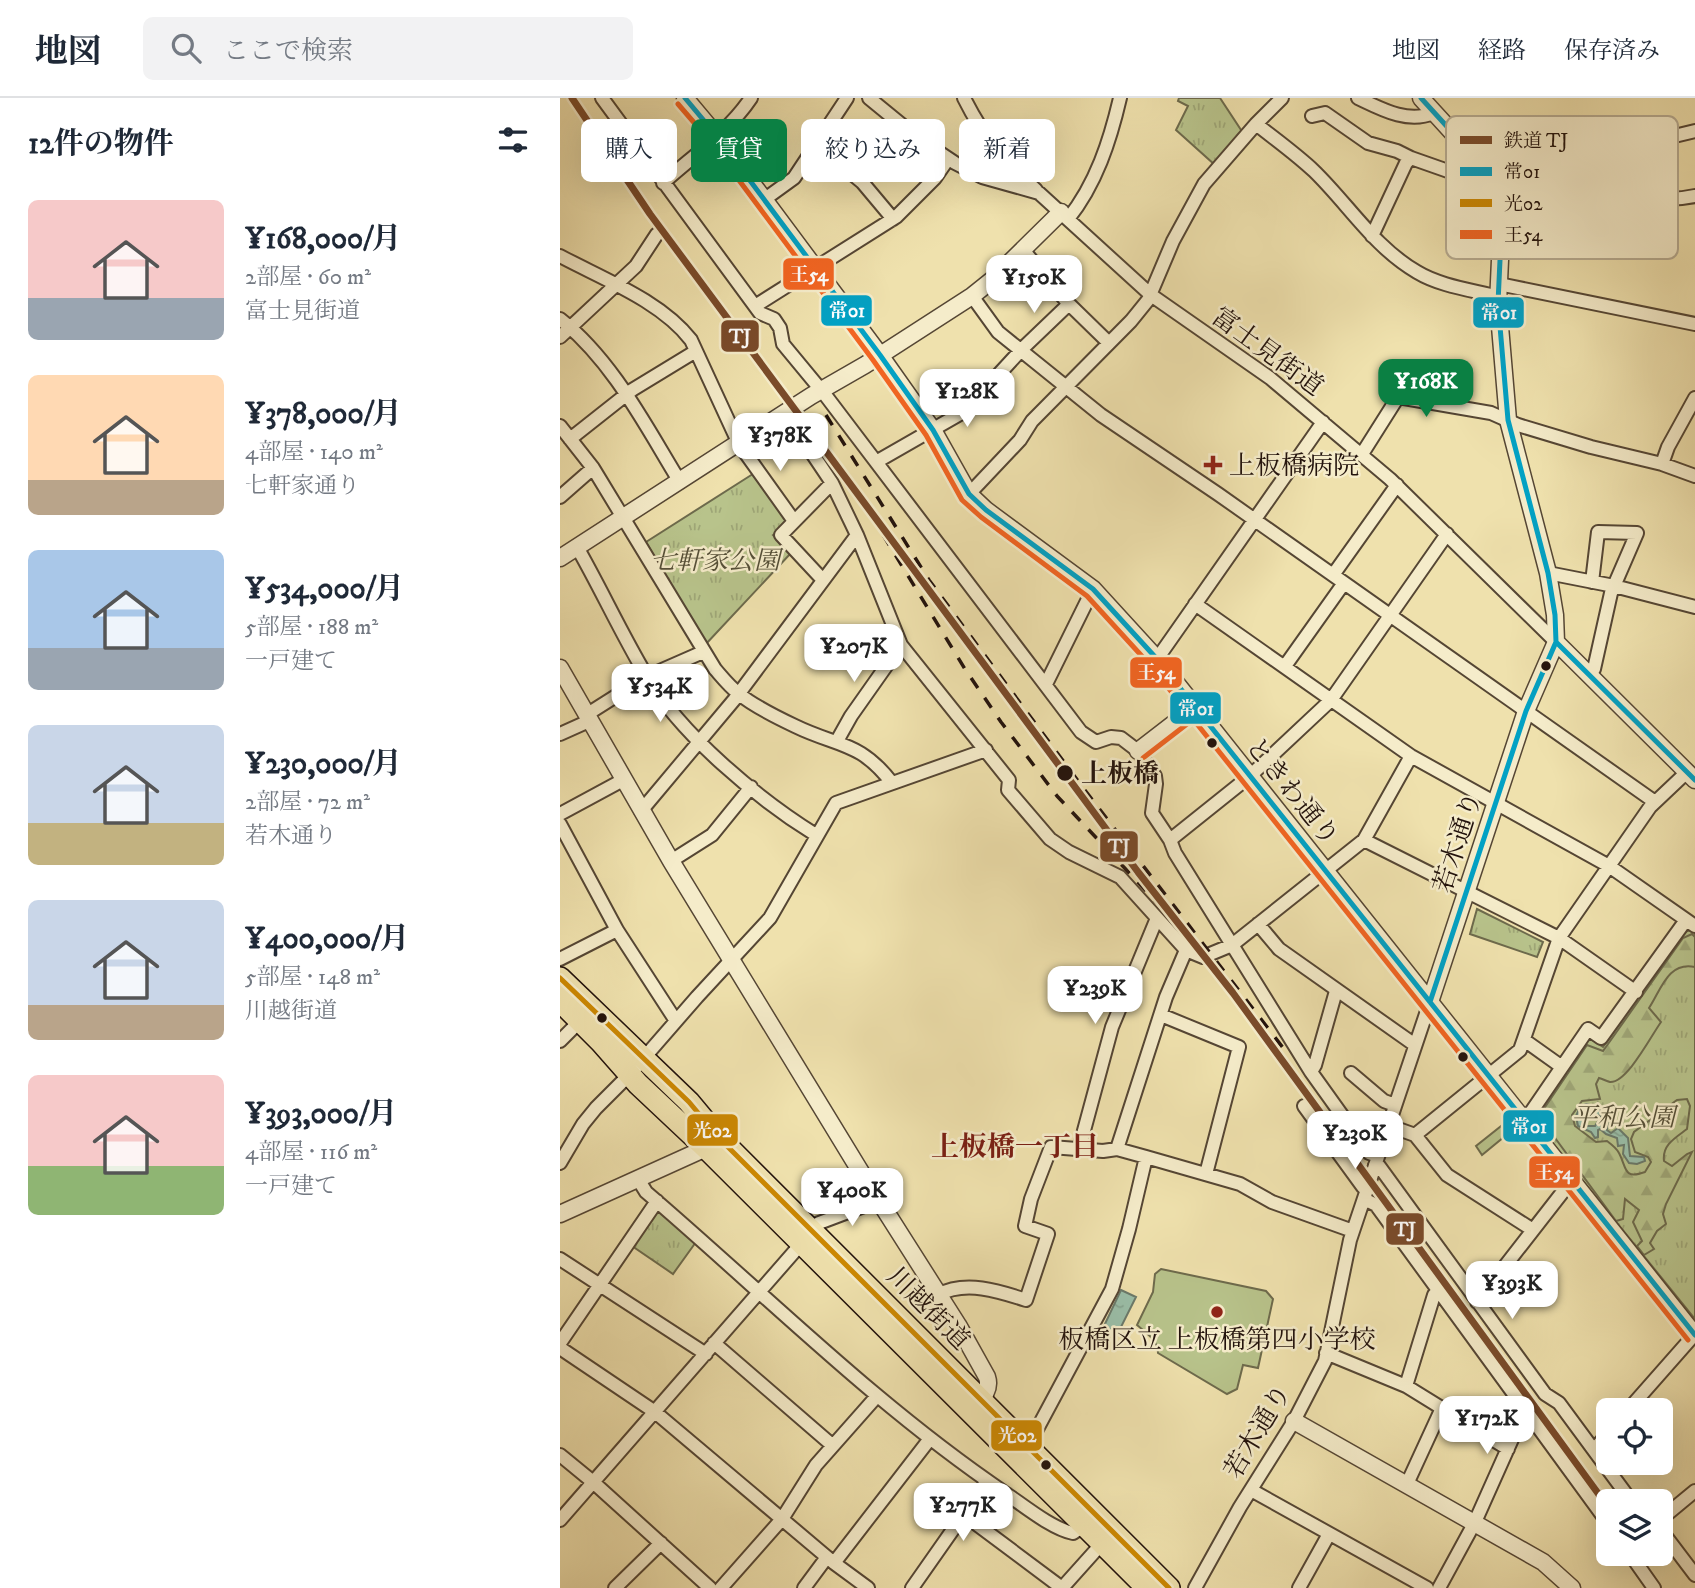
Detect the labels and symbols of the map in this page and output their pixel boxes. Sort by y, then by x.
legend [1446,116,1678,259]
text: 鉄道 TJ [1504,130,1568,153]
text: 常01 [1504,161,1540,184]
text: 光02 [1504,193,1543,216]
text: 王54 [1504,224,1543,247]
pin: ¥150K [985,256,1083,315]
line badge: 王54 [782,257,835,291]
text: 王54 [790,264,829,287]
line badge: 常01 [820,294,873,327]
line badge: 常01 [1472,296,1525,329]
text: 常01 [829,300,865,323]
street label: 富士見街道 [1205,301,1329,404]
text: 常01 [1481,302,1517,325]
line badge: TJ [720,319,760,353]
text: TJ [728,326,751,349]
pin: ¥168K [1377,360,1475,419]
pin: ¥128K [918,370,1016,429]
pin: ¥378K [731,414,829,473]
place label: 上板橋病院 [1229,450,1359,483]
marker: 上板橋病院 [1203,455,1223,475]
park label: 七軒家公園 [650,545,784,578]
pin: ¥207K [805,624,903,684]
line badge: 王54 [1129,656,1183,689]
unlabelled marker [1539,659,1553,673]
text: 王54 [1137,662,1176,685]
pin: ¥534K [611,664,709,724]
line badge: 常01 [1169,691,1222,725]
text: 常01 [1178,698,1214,721]
street label: ときわ通り [1238,731,1346,853]
unlabelled marker [1205,736,1219,750]
place label: 上板橋 [1081,758,1159,791]
marker: 上板橋 [1055,763,1075,783]
street label: 若木通り [1427,788,1490,897]
line badge: TJ [1099,830,1139,863]
text: TJ [1107,836,1130,859]
pin: ¥239K [1046,967,1144,1026]
unlabelled marker [595,1011,609,1025]
unlabelled marker [1456,1050,1470,1064]
park label: 平和公園 [1571,1102,1679,1135]
line badge: 常01 [1502,1109,1555,1143]
pin: ¥230K [1306,1112,1404,1171]
line badge: 光02 [686,1113,739,1147]
text: 常01 [1511,1116,1547,1139]
text: 光02 [693,1120,732,1143]
district label: 上板橋一丁目 [931,1130,1099,1165]
line badge: 王54 [1528,1155,1581,1189]
text: 王54 [1535,1162,1574,1185]
pin: ¥400K [803,1168,901,1228]
line badge: TJ [1385,1212,1425,1246]
text: TJ [1393,1219,1416,1242]
street label: 川越街道 [879,1261,976,1358]
pin: ¥393K [1463,1262,1561,1321]
marker: 板橋区立 上板橋第四小学校 [1209,1304,1225,1320]
place label: 板橋区立 上板橋第四小学校 [1058,1324,1376,1357]
street label: 若木通り [1217,1379,1299,1485]
pin: ¥172K [1438,1396,1536,1456]
line badge: 光02 [990,1419,1043,1452]
text: 光02 [998,1425,1037,1448]
unlabelled marker [1039,1458,1053,1472]
pin: ¥277K [914,1484,1012,1543]

